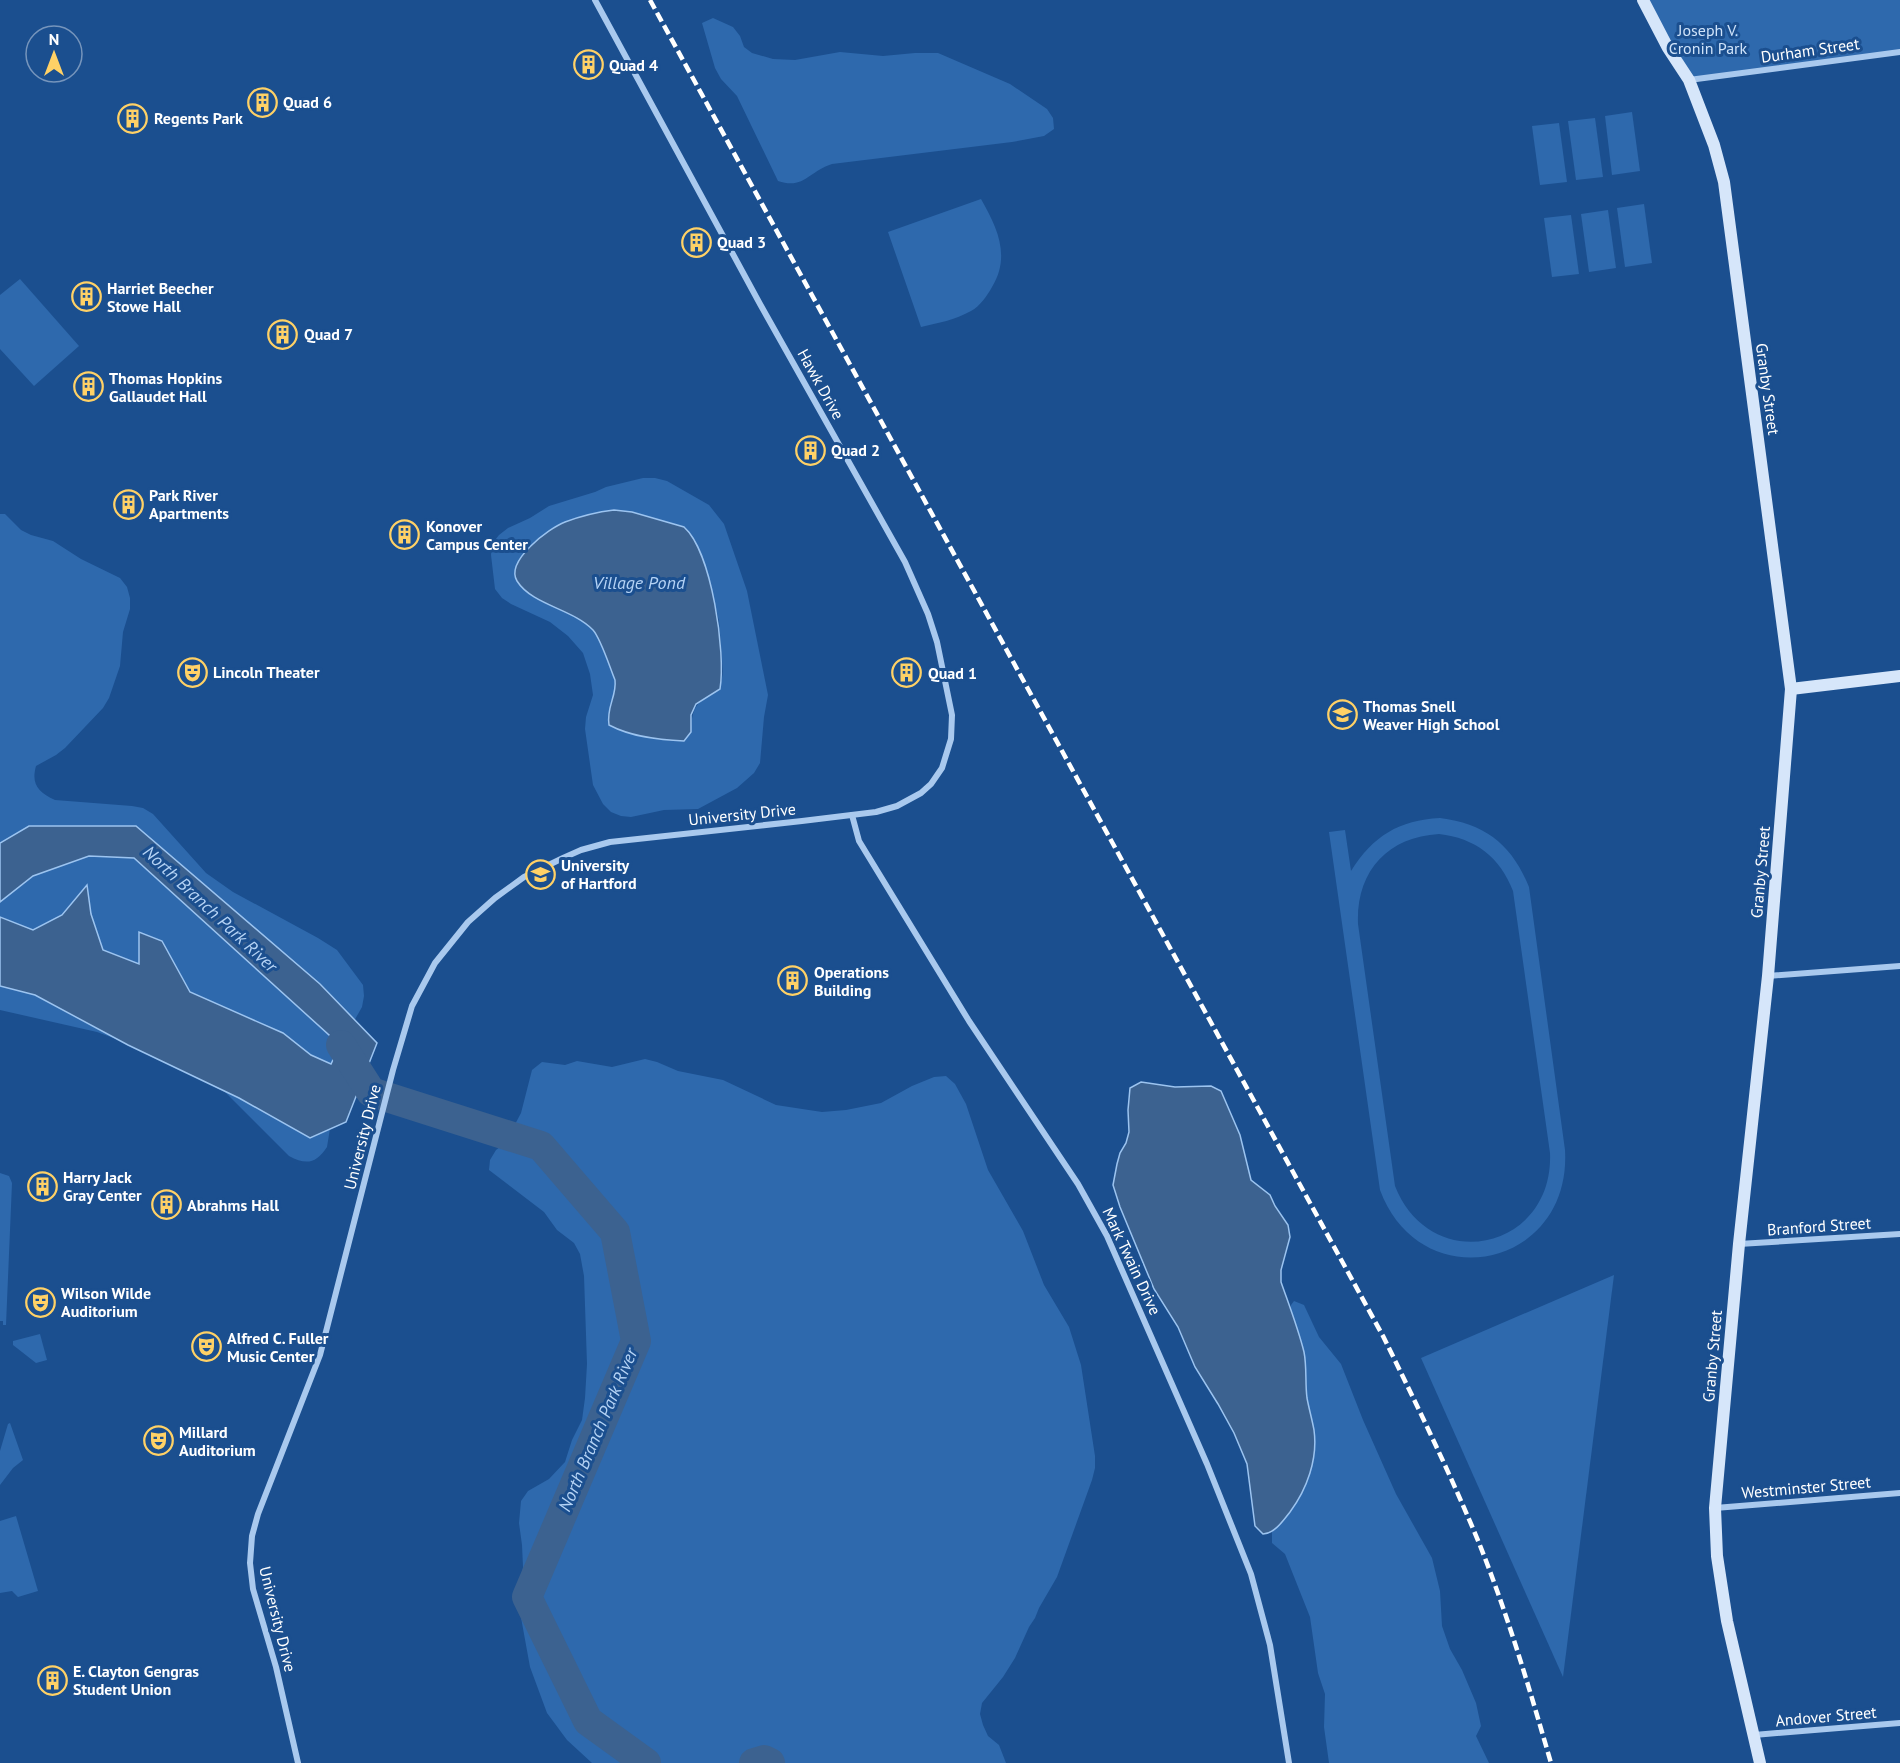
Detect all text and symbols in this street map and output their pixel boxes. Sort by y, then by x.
park label: Joseph V. Cronin Park [1669,20,1748,58]
north arrow [24,24,84,84]
text: N [49,29,59,49]
street label: Durham Street [1759,33,1861,67]
building icon: Quad 4 [572,49,604,81]
place label: Quad 4 [609,55,658,75]
building icon: Quad 6 [246,86,278,118]
place label: Quad 6 [283,92,332,112]
building icon: Regents Park [117,102,149,134]
place label: Regents Park [154,108,243,128]
building icon: Quad 3 [680,226,712,258]
place label: Quad 3 [717,232,766,252]
place label: Harriet Beecher Stowe Hall [107,278,214,316]
building icon: Harriet Beecher Stowe Hall [70,281,102,313]
building icon: Quad 7 [267,318,299,350]
place label: Quad 7 [304,324,353,344]
street label: Granby Street [1752,342,1784,437]
street label: Hawk Drive [793,345,849,423]
place label: Thomas Hopkins Gallaudet Hall [109,368,223,406]
building icon: Thomas Hopkins Gallaudet Hall [72,371,104,403]
building icon: Quad 2 [794,434,826,466]
place label: Quad 2 [831,440,880,460]
place label: Park River Apartments [149,485,229,523]
building icon: Park River Apartments [112,488,144,520]
place label: Konover Campus Center [426,516,528,554]
building icon: Konover Campus Center [389,519,421,551]
water label: Village Pond [593,571,686,594]
theatre icon: Lincoln Theater [176,656,208,688]
building icon: Quad 1 [891,657,923,689]
place label: Lincoln Theater [213,662,320,682]
place label: Quad 1 [928,663,977,683]
place label: Thomas Snell Weaver High School [1363,696,1500,734]
school or university icon: Thomas Snell Weaver High School [1326,699,1358,731]
street label: University Drive [687,798,797,830]
street label: Granby Street [1746,825,1774,919]
water label: North Branch Park River [138,840,283,978]
place label: University of Hartford [561,855,637,893]
school or university icon: University of Hartford [524,858,556,890]
place label: Operations Building [814,962,889,1000]
building icon: Operations Building [777,965,809,997]
street label: University Drive [339,1082,385,1192]
place label: Harry Jack Gray Center [63,1167,142,1205]
building icon: Harry Jack Gray Center [26,1170,58,1202]
building icon: Abrahms Hall [150,1189,182,1221]
place label: Abrahms Hall [187,1195,279,1215]
street label: Mark Twain Drive [1098,1204,1166,1318]
street label: Branford Street [1766,1212,1872,1240]
place label: Wilson Wilde Auditorium [61,1283,151,1321]
theatre icon: Wilson Wilde Auditorium [24,1286,56,1318]
street label: Granby Street [1698,1309,1726,1403]
place label: Alfred C. Fuller Music Center [227,1328,329,1366]
theatre icon: Alfred C. Fuller Music Center [190,1331,222,1363]
water label: North Branch Park River [553,1344,643,1515]
place label: Millard Auditorium [179,1422,256,1460]
theatre icon: Millard Auditorium [142,1425,174,1457]
street label: Westminster Street [1741,1471,1872,1503]
street label: University Drive [255,1564,301,1674]
place label: E. Clayton Gengras Student Union [73,1661,199,1699]
building icon: E. Clayton Gengras Student Union [36,1664,68,1696]
street label: Andover Street [1775,1702,1878,1730]

